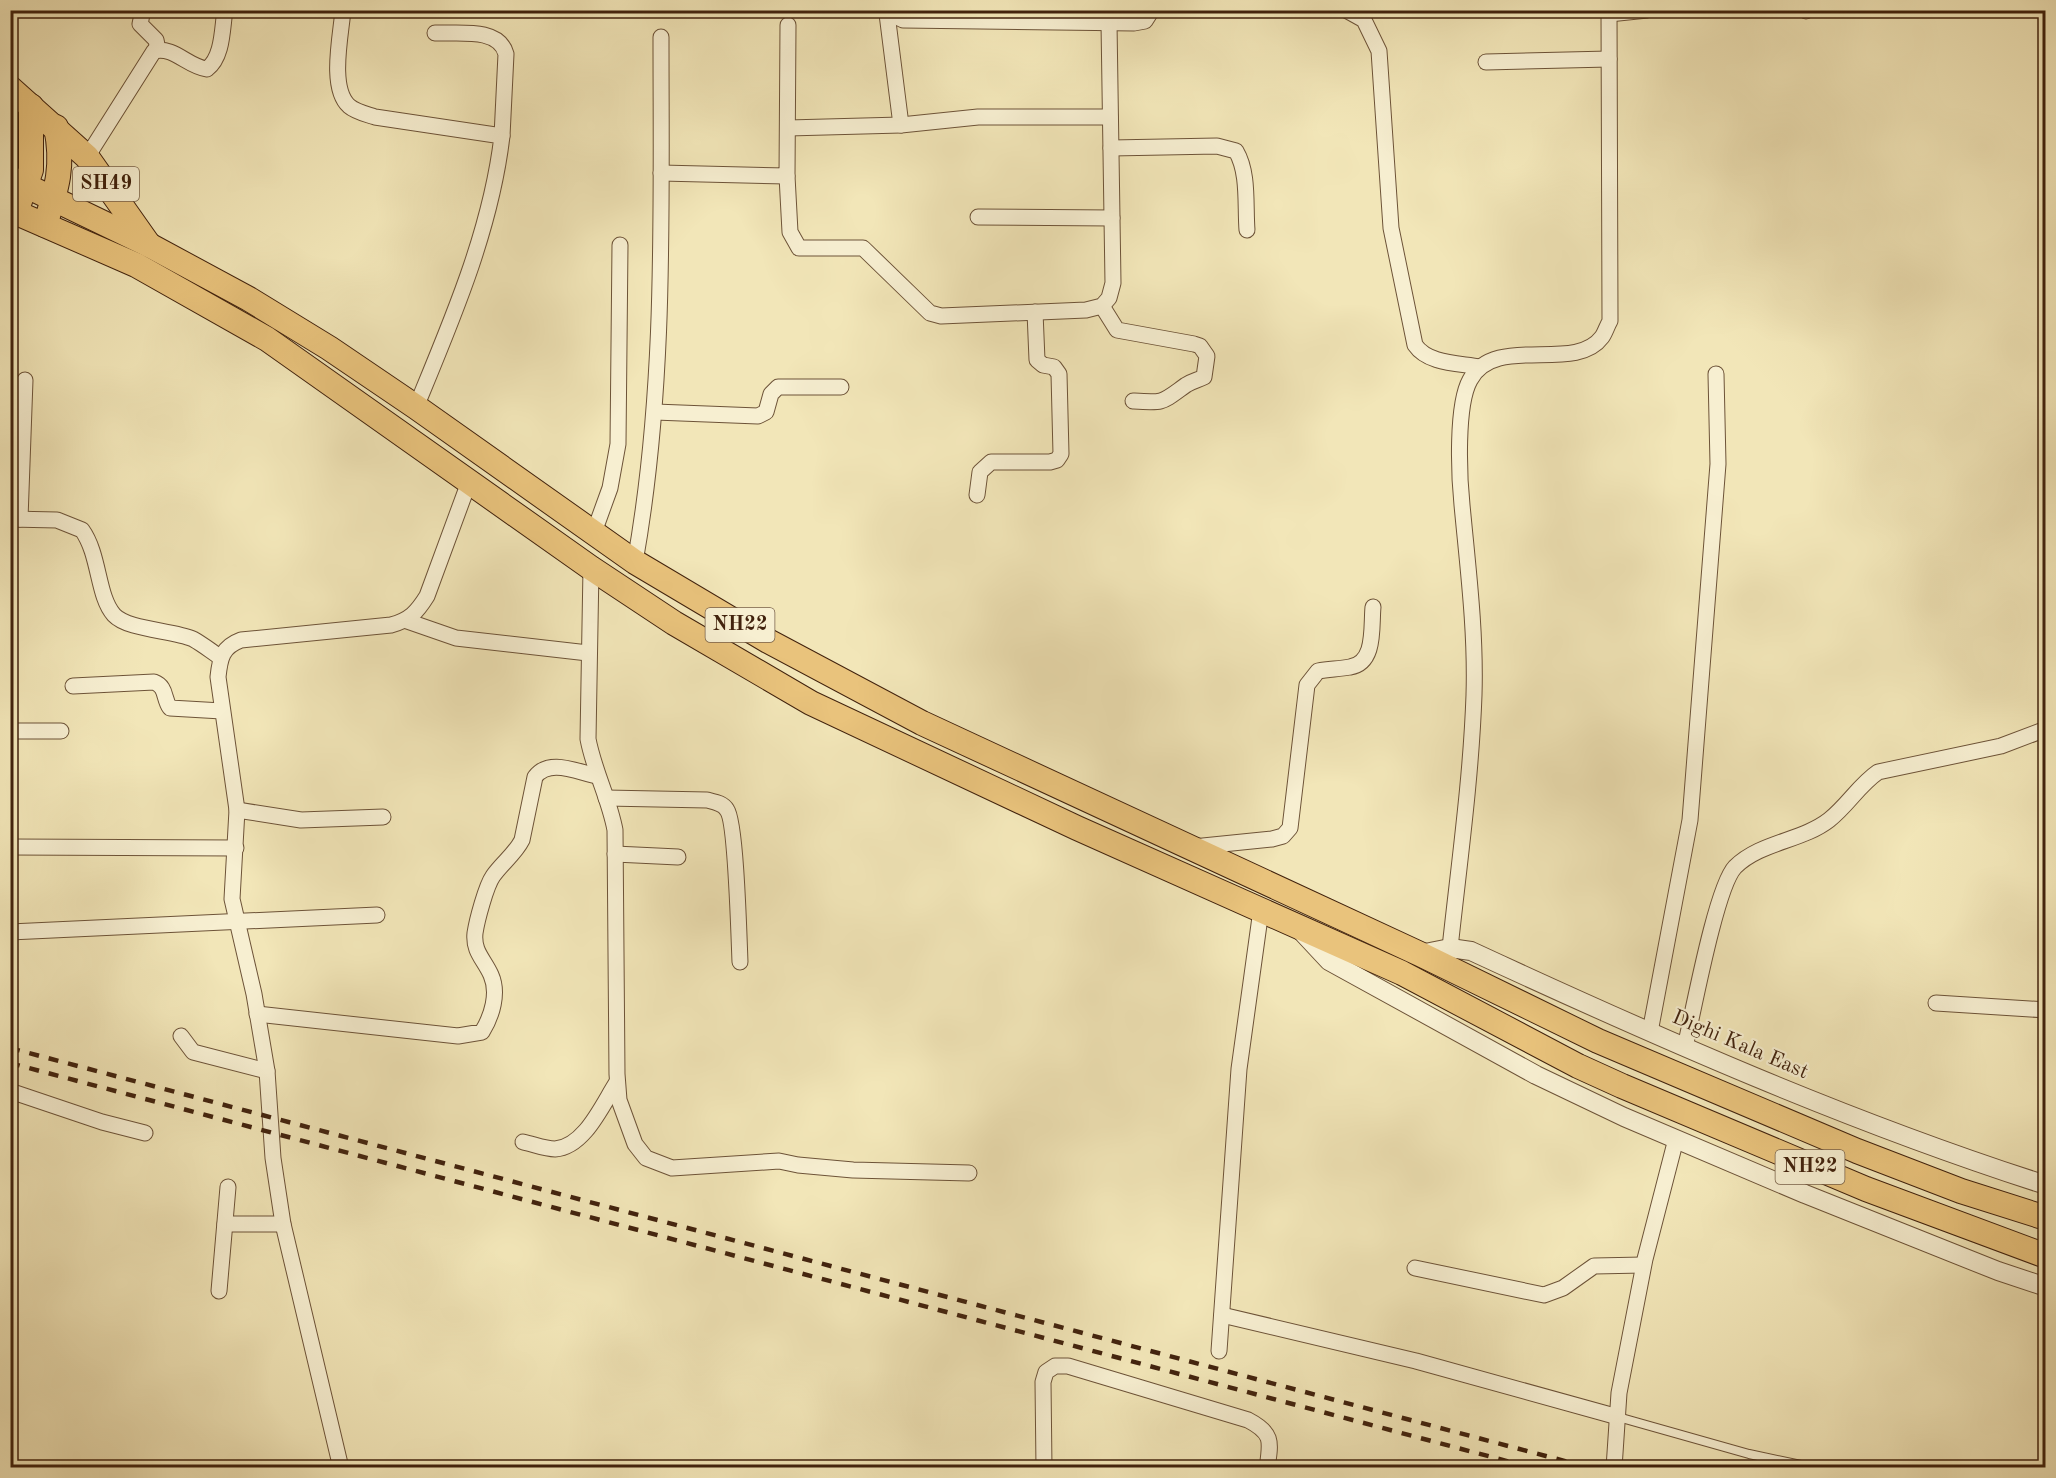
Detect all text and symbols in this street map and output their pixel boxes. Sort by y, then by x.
road number: SH49 [73,167,139,201]
road number: NH22 [706,608,774,642]
street label: Dighi Kala East [1669,1007,1811,1083]
road number: NH22 [1776,1150,1844,1184]

